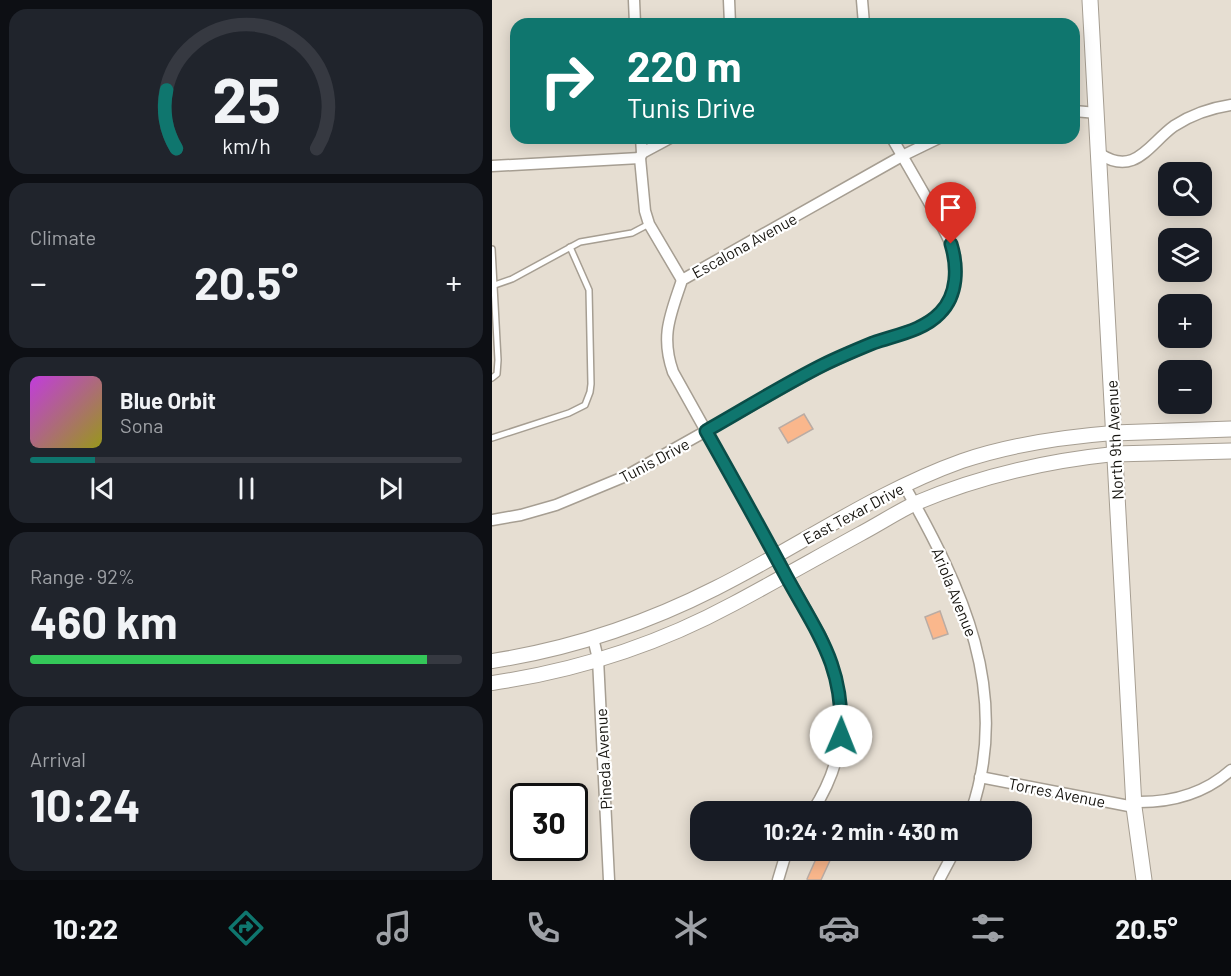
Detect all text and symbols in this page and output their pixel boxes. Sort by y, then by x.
text: 220 m [627,40,741,90]
icon: right [528,42,606,120]
text: 25 [212,61,280,135]
text: Tunis Drive [627,91,756,123]
text: km/h [222,133,270,158]
map controls [1158,162,1212,414]
button: search [1158,162,1212,216]
pin [925,182,976,244]
icon: arrive [934,191,967,224]
street label: Escalona Avenue [688,208,800,282]
text: Climate [30,225,96,249]
button: layers [1158,228,1212,282]
text: 20.5° [194,255,298,309]
text: − [30,262,47,302]
text: + [446,262,462,302]
button: + [1158,294,1212,348]
button: − [1158,360,1212,414]
street label: North 9th Avenue [1101,380,1127,500]
text: Blue Orbit [120,387,216,413]
text: Sona [120,413,164,437]
street label: Tunis Drive [616,434,692,486]
icon: previous [86,472,119,505]
icon: pause [230,472,263,505]
icon: next [374,472,407,505]
street label: East Texar Drive [799,478,907,548]
street label: Ariola Avenue [929,545,981,639]
text: Range · 92% [30,564,135,588]
text: 460 km [30,594,178,648]
position arrow [809,704,873,768]
street label: Pineda Avenue [591,708,615,810]
text: Arrival [30,747,86,771]
street label: Torres Avenue [1007,773,1107,811]
text: 10:24 [30,777,140,831]
speed limit sign: 30 [510,783,588,861]
text: 10:24 · 2 min · 430 m [763,818,959,844]
icon: directions [225,907,267,949]
icon: music [373,907,415,949]
icon: phone [522,907,564,949]
icon: climate [670,907,712,949]
icon: car [818,907,860,949]
icon: filters [967,907,1009,949]
text: 10:22 [53,912,118,944]
text: 20.5° [1115,912,1178,944]

